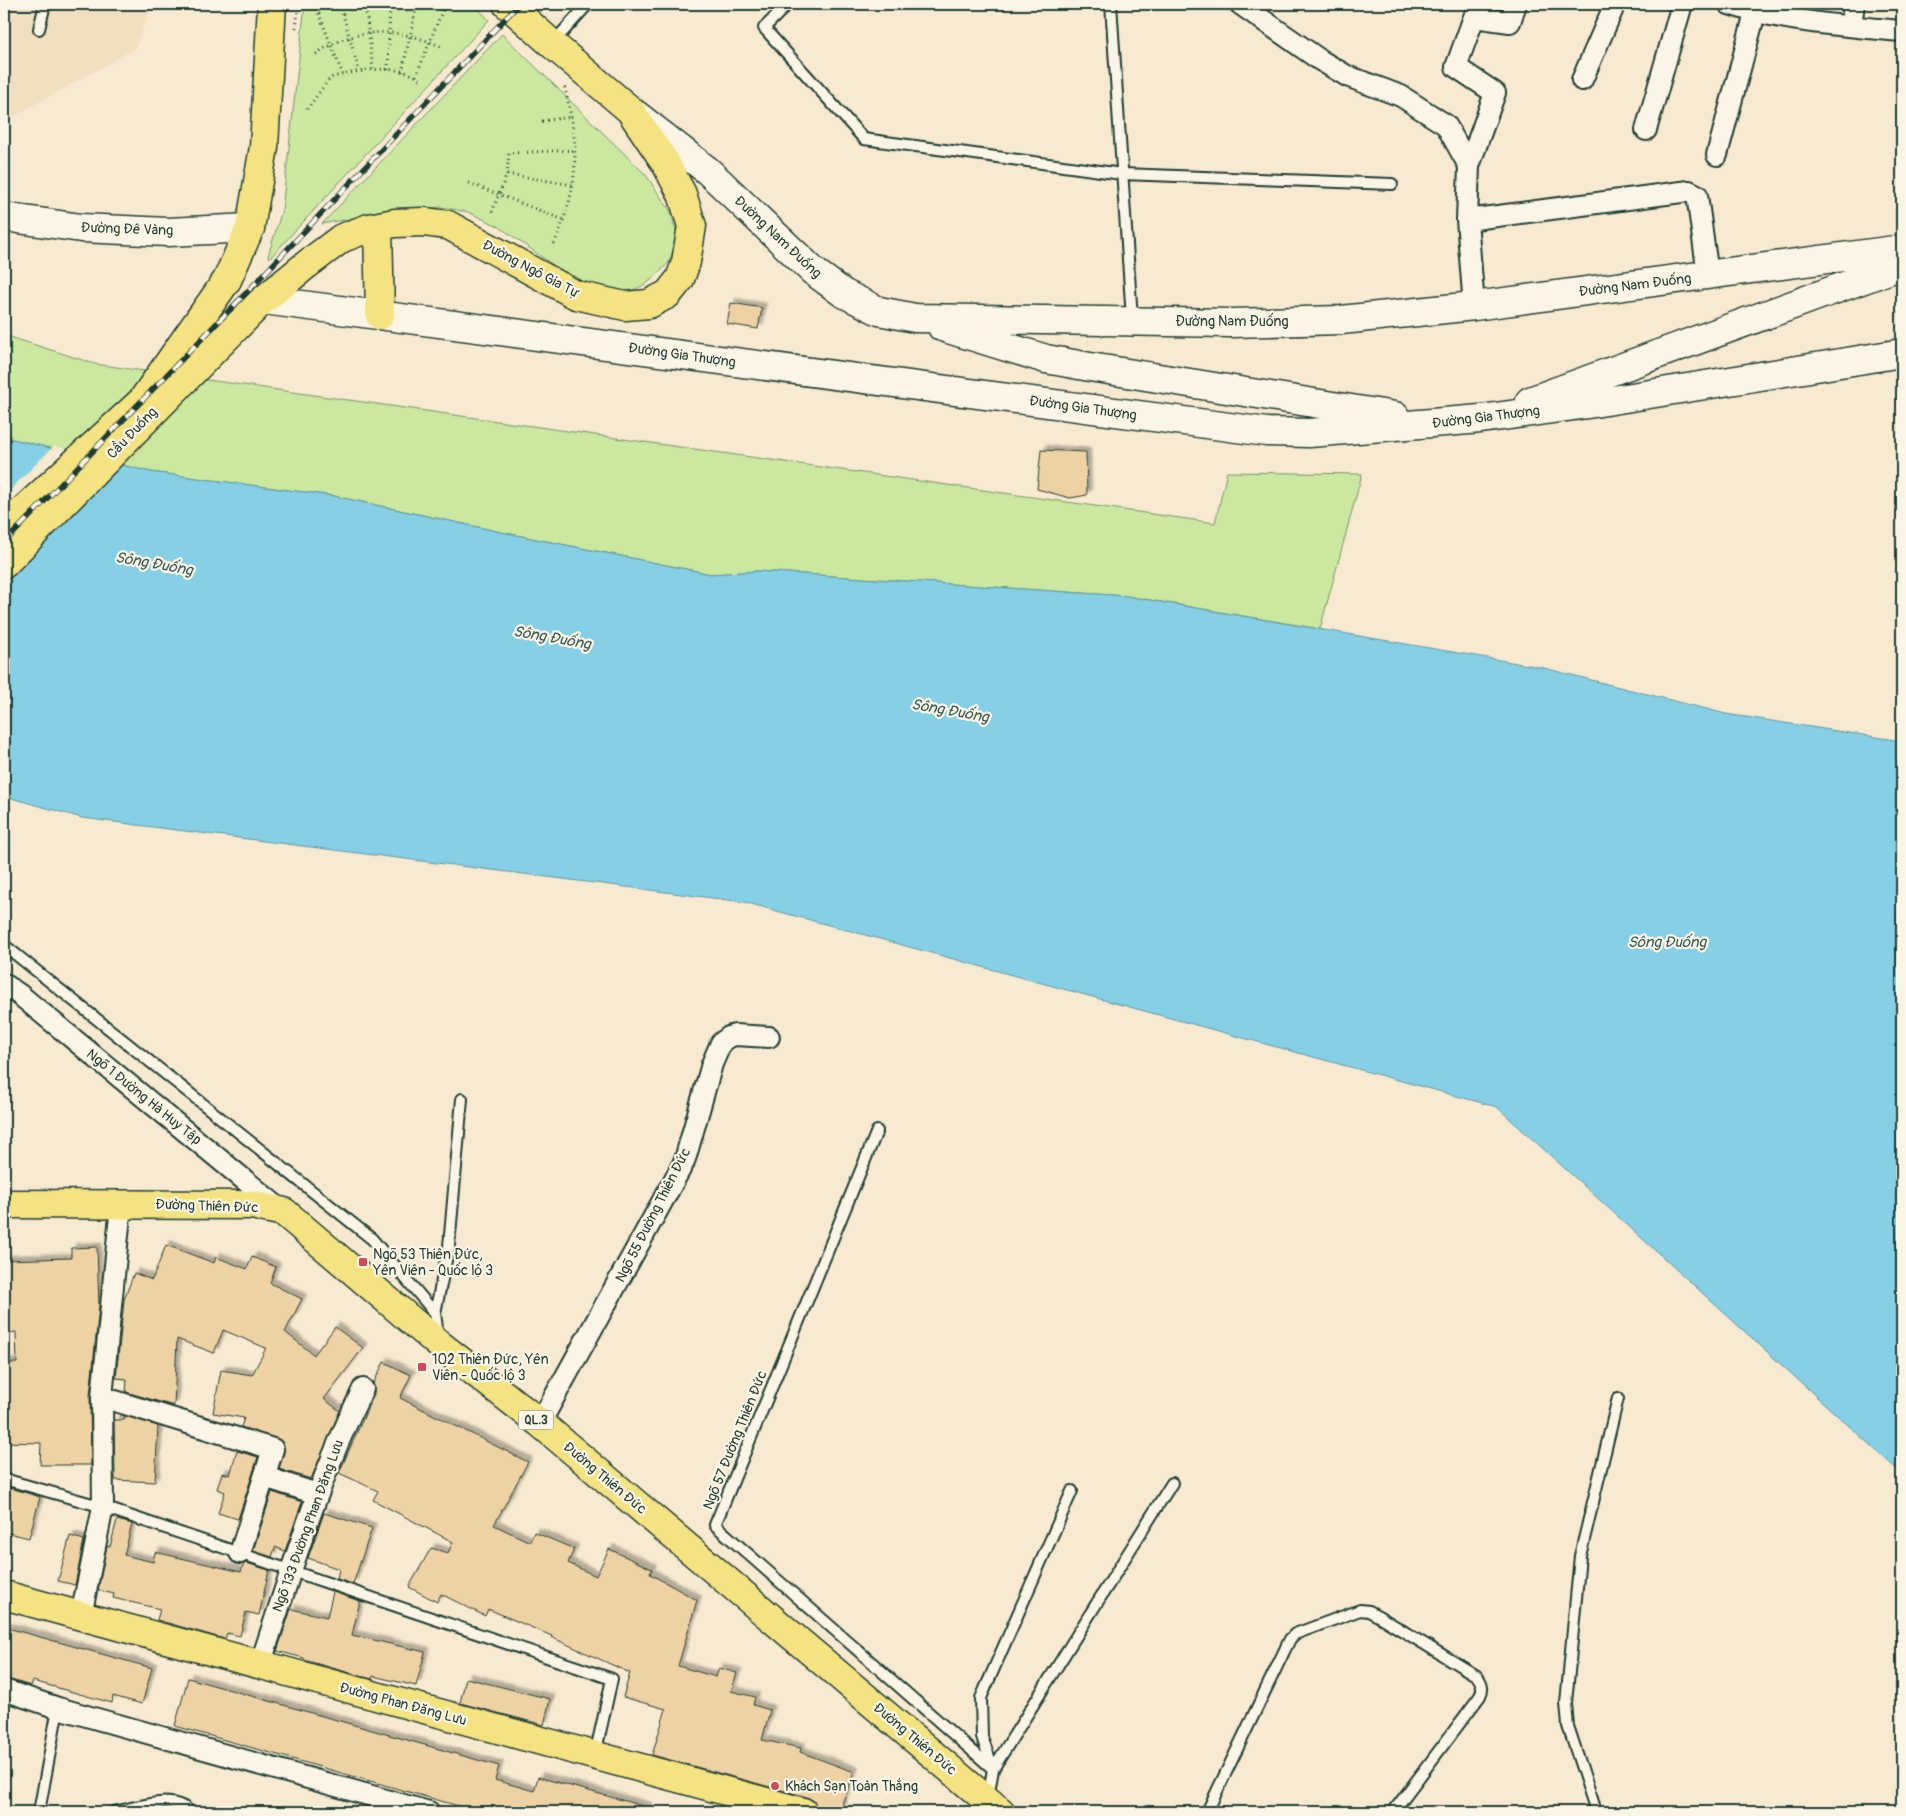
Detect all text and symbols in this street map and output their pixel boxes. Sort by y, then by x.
street label: Đường Nam Đuống [731,191,826,282]
street label: Đường Đê Vàng [81,219,173,239]
street label: Đường Ngô Gia Tự [480,236,582,302]
street label: Đường Nam Đuống [1578,269,1692,300]
street label: Đường Nam Đuống [1175,312,1289,330]
street label: Đường Gia Thượng [627,339,737,371]
street label: Đường Gia Thượng [1028,392,1138,424]
street label: Cầu Đuống [102,402,161,462]
street label: Đường Gia Thượng [1431,402,1541,432]
water label: Sông Đuống [114,548,196,580]
water label: Sông Đuống [512,622,594,654]
water label: Sông Đuống [910,695,992,727]
water label: Sông Đuống [1628,933,1707,952]
street label: Ngõ 1 Đường Hà Huy Tập [83,1045,205,1149]
street label: Ngõ 55 Đường Thiên Đức [612,1145,694,1285]
street label: Đường Thiên Đức [155,1196,259,1216]
place label: Ngõ 53 Thiên Đức, Yên Viên - Quốc lộ 3 [372,1246,493,1279]
marker: Ngõ 53 Thiên Đức, Yên Viên - Quốc lộ 3 [357,1256,369,1268]
place label: 102 Thiên Đức, Yên Viên - Quốc lộ 3 [432,1351,549,1384]
marker: 102 Thiên Đức, Yên Viên - Quốc lộ 3 [416,1361,428,1373]
street label: Ngõ 57 Đường Thiên Đức [699,1368,771,1512]
road number: QL.3 [518,1410,554,1430]
street label: Ngõ 133 Đường Phan Đăng Lưu [269,1438,347,1614]
street label: Đường Thiên Đức [560,1438,650,1518]
street label: Đường Phan Đăng Lưu [338,1679,468,1729]
street label: Đường Thiên Đức [870,1699,960,1779]
place label: Khách Sạn Toàn Thắng [785,1777,918,1795]
marker: Khách Sạn Toàn Thắng [769,1780,781,1792]

